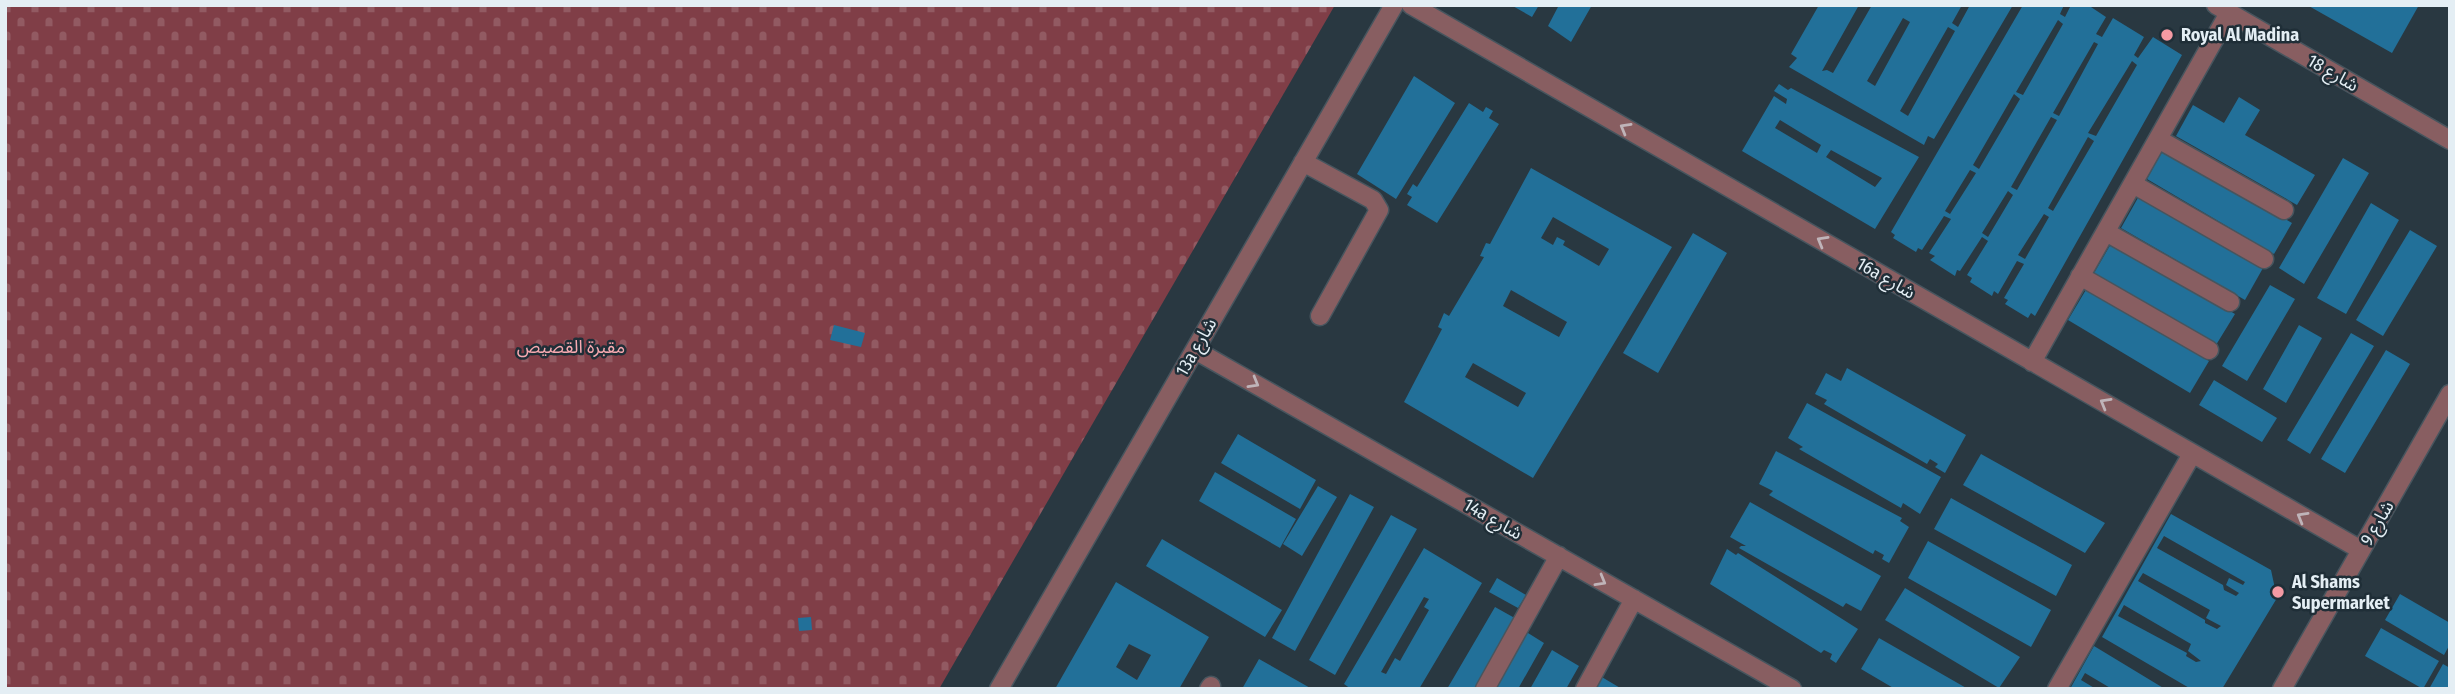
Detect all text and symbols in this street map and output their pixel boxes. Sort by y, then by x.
place label: Royal Al Madina [2181,24,2299,46]
marker: Royal Al Madina [2159,27,2175,43]
street label: شارع 18 [2302,50,2362,99]
one-way arrow [1620,123,1632,136]
one-way arrow [1817,237,1830,250]
street label: 16a شارع [1851,252,1919,306]
street label: 13a شارع [1171,314,1224,381]
park label: مقبرة القصيص [517,336,625,358]
one-way arrow [1247,375,1260,388]
one-way arrow [2099,399,2112,412]
street label: 14a شارع [1458,494,1526,547]
street label: شارع 9 [2355,497,2401,551]
one-way arrow [2297,512,2310,525]
place label: Al Shams Supermarket [2291,571,2390,614]
one-way arrow [1594,572,1607,585]
marker: Al Shams Supermarket [2270,584,2286,600]

